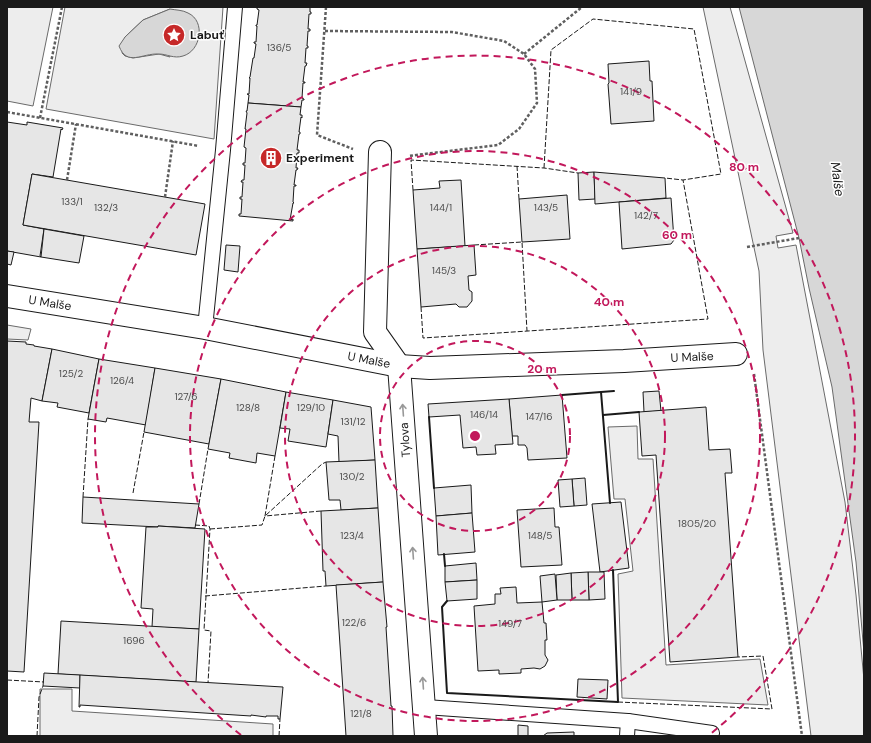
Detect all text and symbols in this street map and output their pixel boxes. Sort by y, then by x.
place icon: Labuť [161,22,187,48]
place label: Labuť [190,27,225,43]
house number: 136/5 [267,41,291,54]
house number: 141/9 [620,85,642,98]
building icon: Experiment [258,145,284,171]
place label: Experiment [286,150,354,166]
text: 80 m [729,159,759,175]
water label: Malše [827,161,848,197]
house number: 133/1 [61,195,83,208]
house number: 132/3 [94,201,118,214]
house number: 144/1 [430,201,452,214]
house number: 143/5 [534,201,558,214]
house number: 142/7 [634,209,658,222]
text: 60 m [662,227,692,243]
house number: 145/3 [432,264,456,277]
street label: U Malše [27,292,73,314]
text: 40 m [594,294,624,310]
street label: U Malše [346,348,392,372]
street label: U Malše [670,348,714,366]
text: 20 m [527,361,557,377]
house number: 125/2 [59,367,83,380]
house number: 126/4 [110,374,134,387]
house number: 127/6 [174,390,198,403]
house number: 128/8 [236,401,260,414]
house number: 129/10 [297,401,325,414]
one-way arrow [399,404,406,417]
house number: 146/14 [470,408,498,421]
house number: 147/16 [526,410,552,423]
house number: 131/12 [341,415,366,428]
street label: Tylova [396,422,414,458]
centre of rings [468,429,482,443]
house number: 130/2 [339,470,365,483]
house number: 1805/20 [678,517,716,530]
house number: 123/4 [340,529,364,542]
house number: 148/5 [528,529,552,542]
one-way arrow [410,547,417,560]
house number: 122/6 [342,616,366,629]
house number: 149/7 [498,617,522,630]
house number: 1696 [123,634,145,647]
one-way arrow [419,677,426,690]
house number: 121/8 [350,707,372,720]

